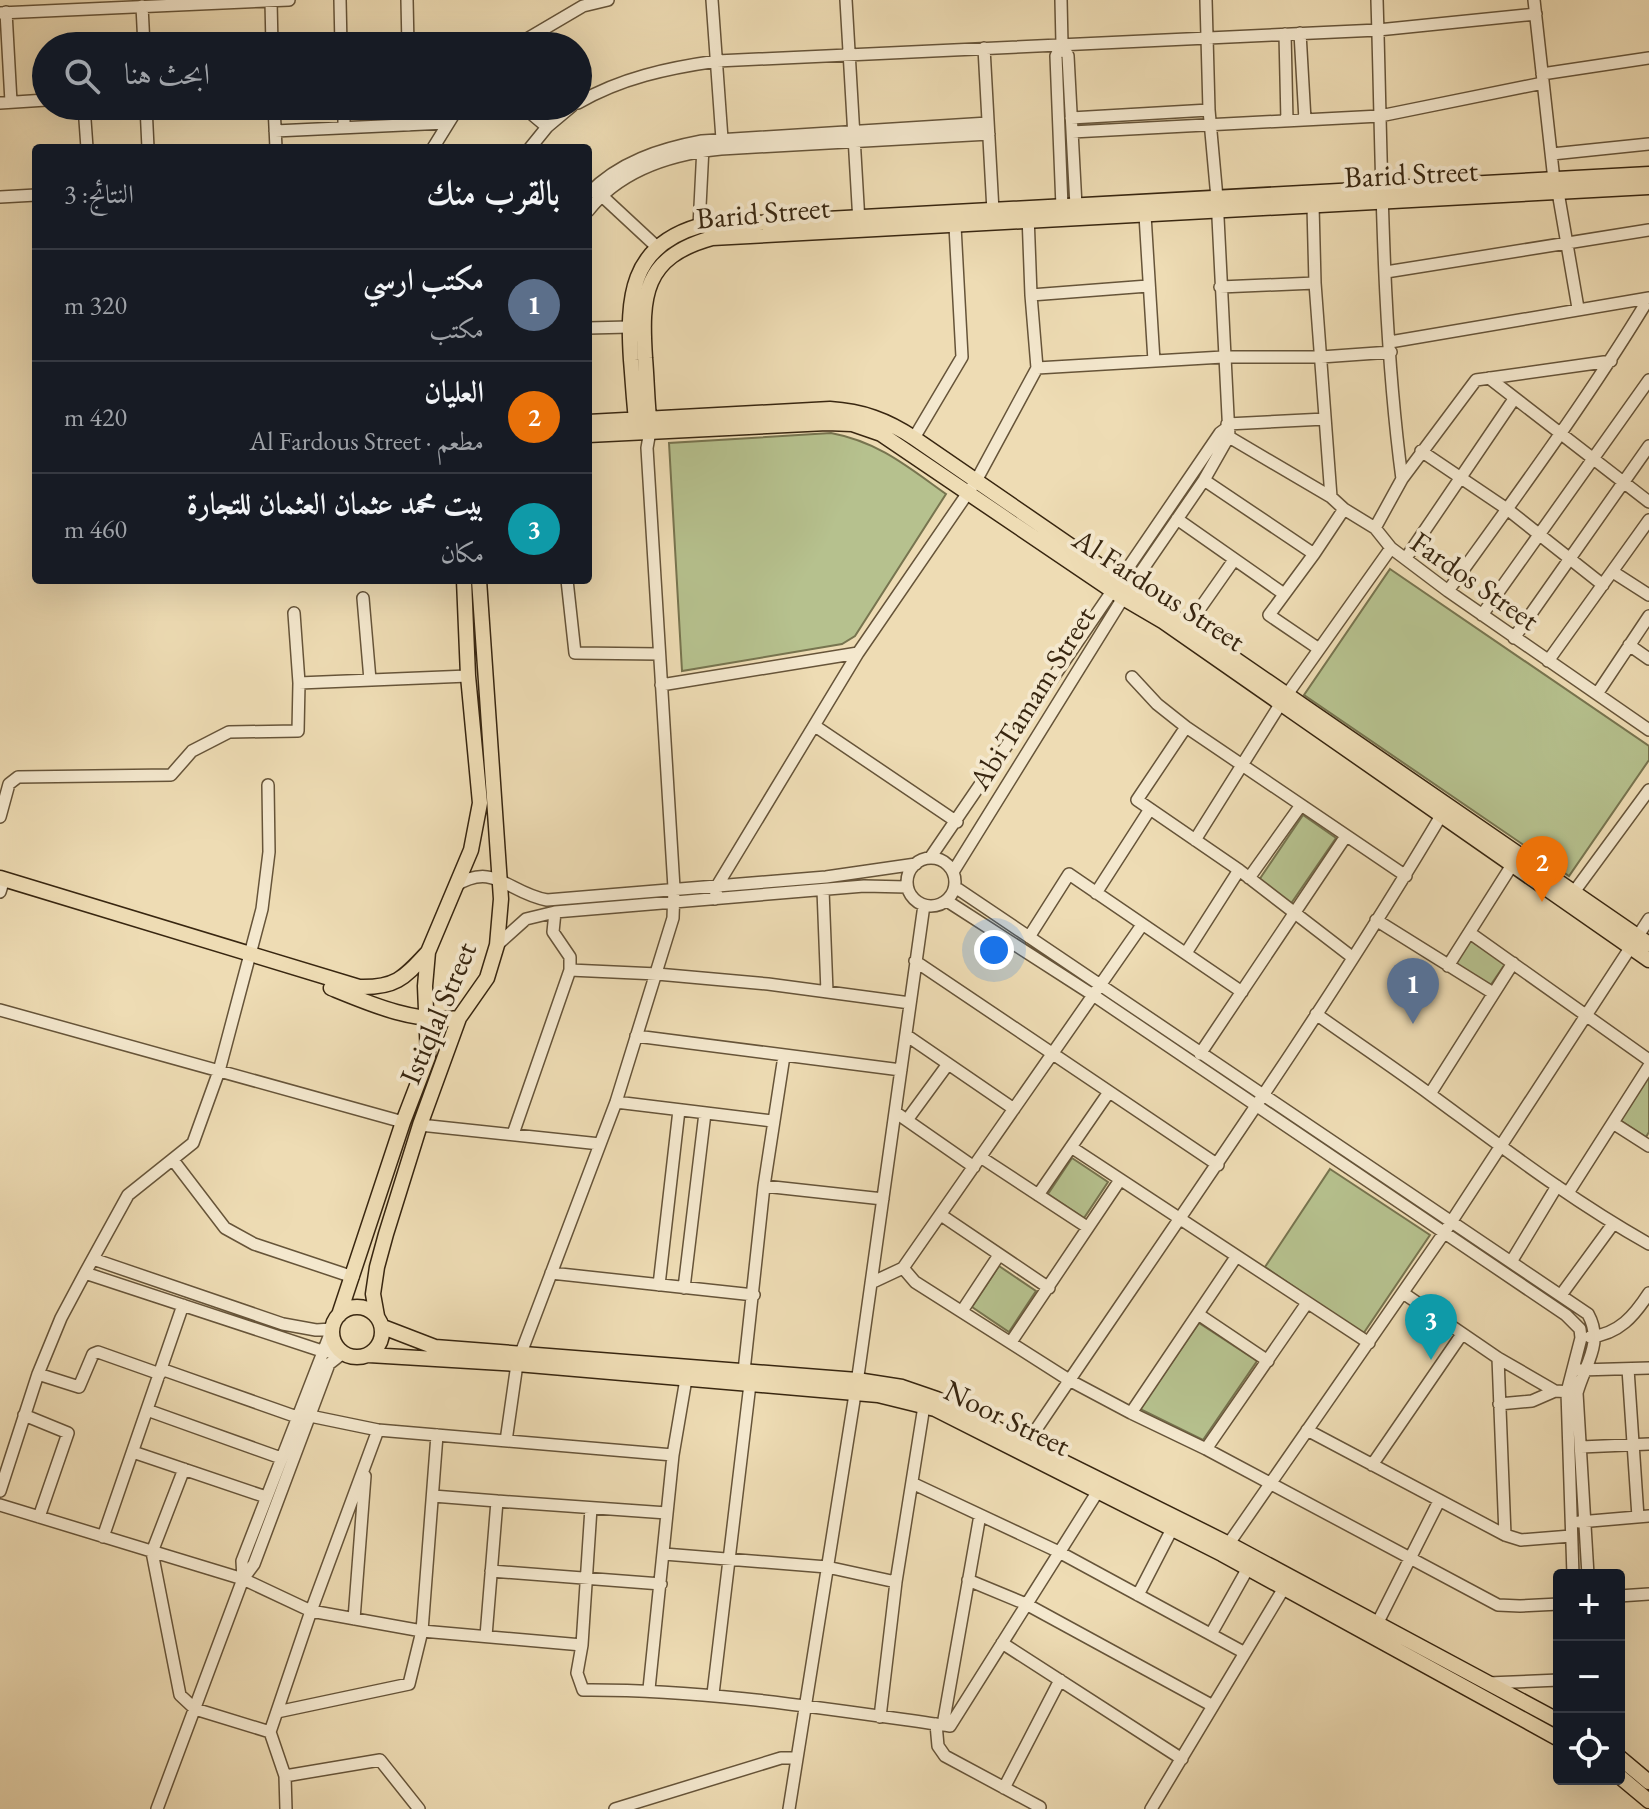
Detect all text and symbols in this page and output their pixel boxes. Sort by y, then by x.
search box [32,32,592,120]
icon: search [60,54,104,98]
text: ابحث هنا [124,54,210,93]
street label: Barid Street [1343,150,1479,196]
text: بالقرب منك [426,170,560,214]
text: النتائج: 3 [64,177,134,211]
street label: Barid Street [694,187,832,238]
text: مكتب ارسي [363,260,484,299]
text: 320 m [64,288,127,322]
text: 1 [527,288,541,322]
text: مكتب [429,312,484,346]
text: العليان [424,372,484,411]
text: 420 m [64,400,127,434]
text: 2 [527,400,541,434]
text: مطعم · Al Fardous Street [249,424,484,458]
text: بيت محمد عثمان العثمان للتجارة [187,484,484,523]
text: 460 m [64,512,127,546]
text: 3 [527,512,541,546]
street label: Al Fardous Street [1065,519,1253,660]
street label: Fardos Street [1403,522,1548,639]
text: مكان [440,536,484,570]
street label: Abi Tamam Street [959,598,1104,798]
pin: 2 [1516,836,1568,902]
your location [974,930,1014,970]
street label: Istiqlal Street [390,935,485,1090]
pin: 1 [1387,958,1439,1024]
pin: 3 [1405,1294,1457,1360]
street label: Noor Street [938,1370,1077,1465]
map controls [1553,1569,1625,1785]
button: + [1553,1569,1625,1641]
button: − [1553,1641,1625,1713]
button: locate [1553,1713,1625,1785]

